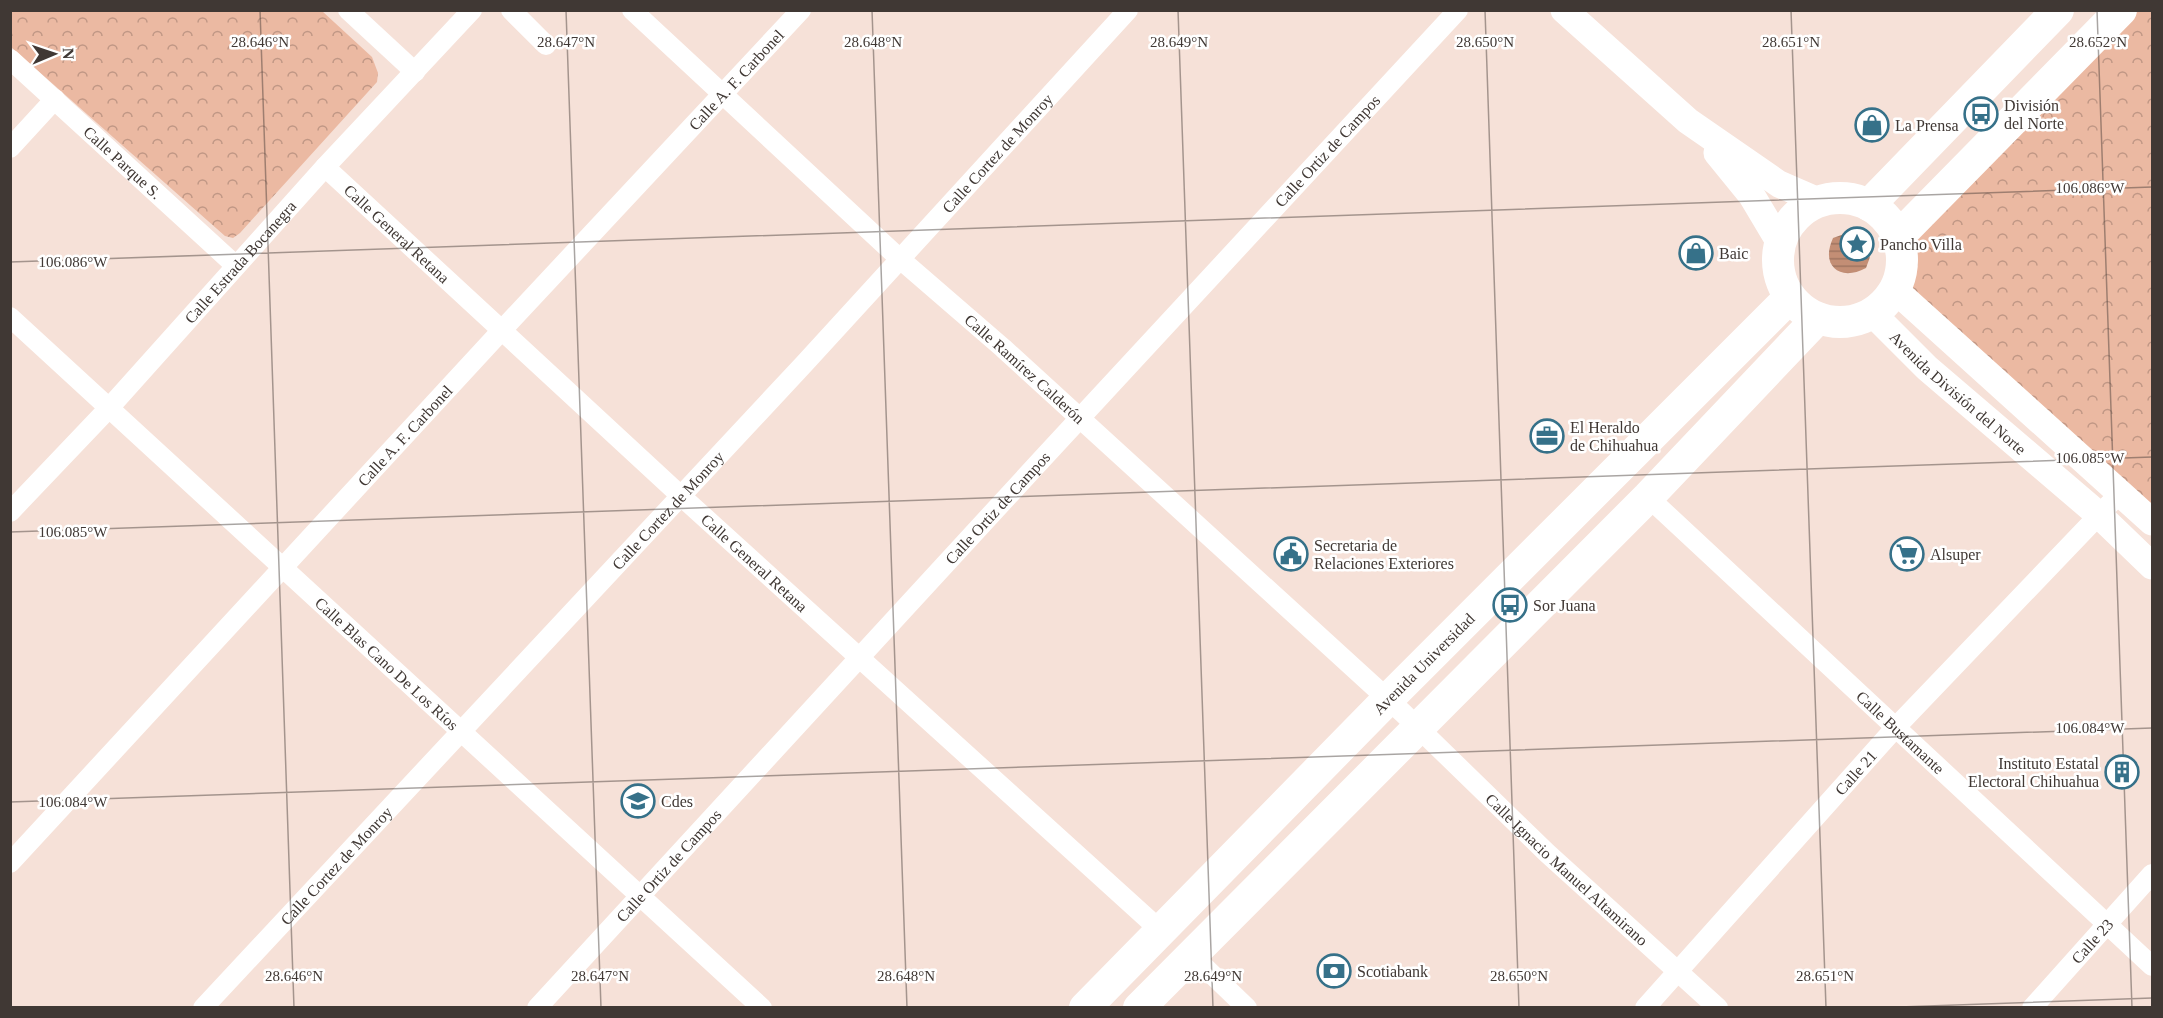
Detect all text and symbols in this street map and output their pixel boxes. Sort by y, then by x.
north arrow [24,24,84,84]
street label: Calle A. F. Carbonel [685,26,787,133]
text: 28.646°N [231,34,289,50]
text: 28.647°N [537,34,595,50]
text: 28.648°N [844,34,902,50]
text: 28.649°N [1150,34,1208,50]
text: 28.650°N [1456,34,1514,50]
text: 28.651°N [1762,34,1820,50]
text: 28.652°N [2069,34,2127,50]
text: N [60,47,77,60]
street label: Calle Cortez de Monroy [939,90,1057,216]
street label: Calle Ortiz de Campos [1271,91,1383,210]
bus stop icon: División del Norte [1963,96,1999,132]
place label: División del Norte [2004,97,2064,132]
shop icon: La Prensa [1854,107,1890,143]
place label: La Prensa [1895,117,1959,134]
street label: Calle Parque S. [81,123,165,202]
text: 106.086°W [2056,180,2125,196]
street label: Calle General Retana [341,181,453,286]
street label: Calle Estrada Bocanegra [181,197,299,326]
place icon: Pancho Villa [1839,226,1875,262]
shop icon: Baic [1678,235,1714,271]
place label: Pancho Villa [1880,236,1962,253]
place label: Baic [1719,245,1748,262]
text: 106.086°W [39,254,108,270]
street label: Calle Ramírez Calderón [962,311,1088,427]
street label: Avenida División del Norte [1887,328,2030,457]
street label: Calle A. F. Carbonel [354,381,456,489]
office icon: El Heraldo de Chihuahua [1529,418,1565,454]
place label: El Heraldo de Chihuahua [1570,419,1658,454]
street label: Calle Cortez de Monroy [608,448,728,573]
street label: Calle Ortiz de Campos [942,448,1053,567]
text: 106.085°W [2056,450,2125,466]
street label: Calle General Retana [698,510,811,615]
text: 106.085°W [39,524,108,540]
public building icon: Secretaria de Relaciones Exteriores [1273,536,1309,572]
supermarket icon: Alsuper [1889,536,1925,572]
place label: Secretaria de Relaciones Exteriores [1314,537,1454,572]
place label: Alsuper [1930,546,1981,564]
bus stop icon: Sor Juana [1492,587,1528,623]
street label: Calle Blas Cano De Los Ríos [312,594,462,733]
place label: Sor Juana [1533,597,1596,614]
street label: Avenida Universidad [1370,610,1477,717]
street label: Calle Bustamante [1853,687,1948,777]
text: 106.084°W [2056,720,2125,736]
street label: Calle 21 [1831,747,1880,798]
building icon: Instituto Estatal Electoral Chihuahua [2104,754,2140,790]
place label: Instituto Estatal Electoral Chihuahua [1968,755,2100,790]
school or university icon: Cdes [620,783,656,819]
street label: Calle Ignacio Manuel Altamirano [1483,790,1651,949]
place label: Cdes [661,793,693,810]
text: 106.084°W [39,794,108,810]
street label: Calle Cortez de Monroy [277,803,396,928]
street label: Calle Ortiz de Campos [613,806,724,925]
street label: Calle 23 [2068,915,2116,967]
bank icon: Scotiabank [1316,953,1352,989]
place label: Scotiabank [1357,963,1428,980]
text: 28.646°N [265,968,323,984]
text: 28.647°N [571,968,629,984]
text: 28.648°N [877,968,935,984]
text: 28.649°N [1184,968,1242,984]
text: 28.650°N [1490,968,1548,984]
text: 28.651°N [1796,968,1854,984]

